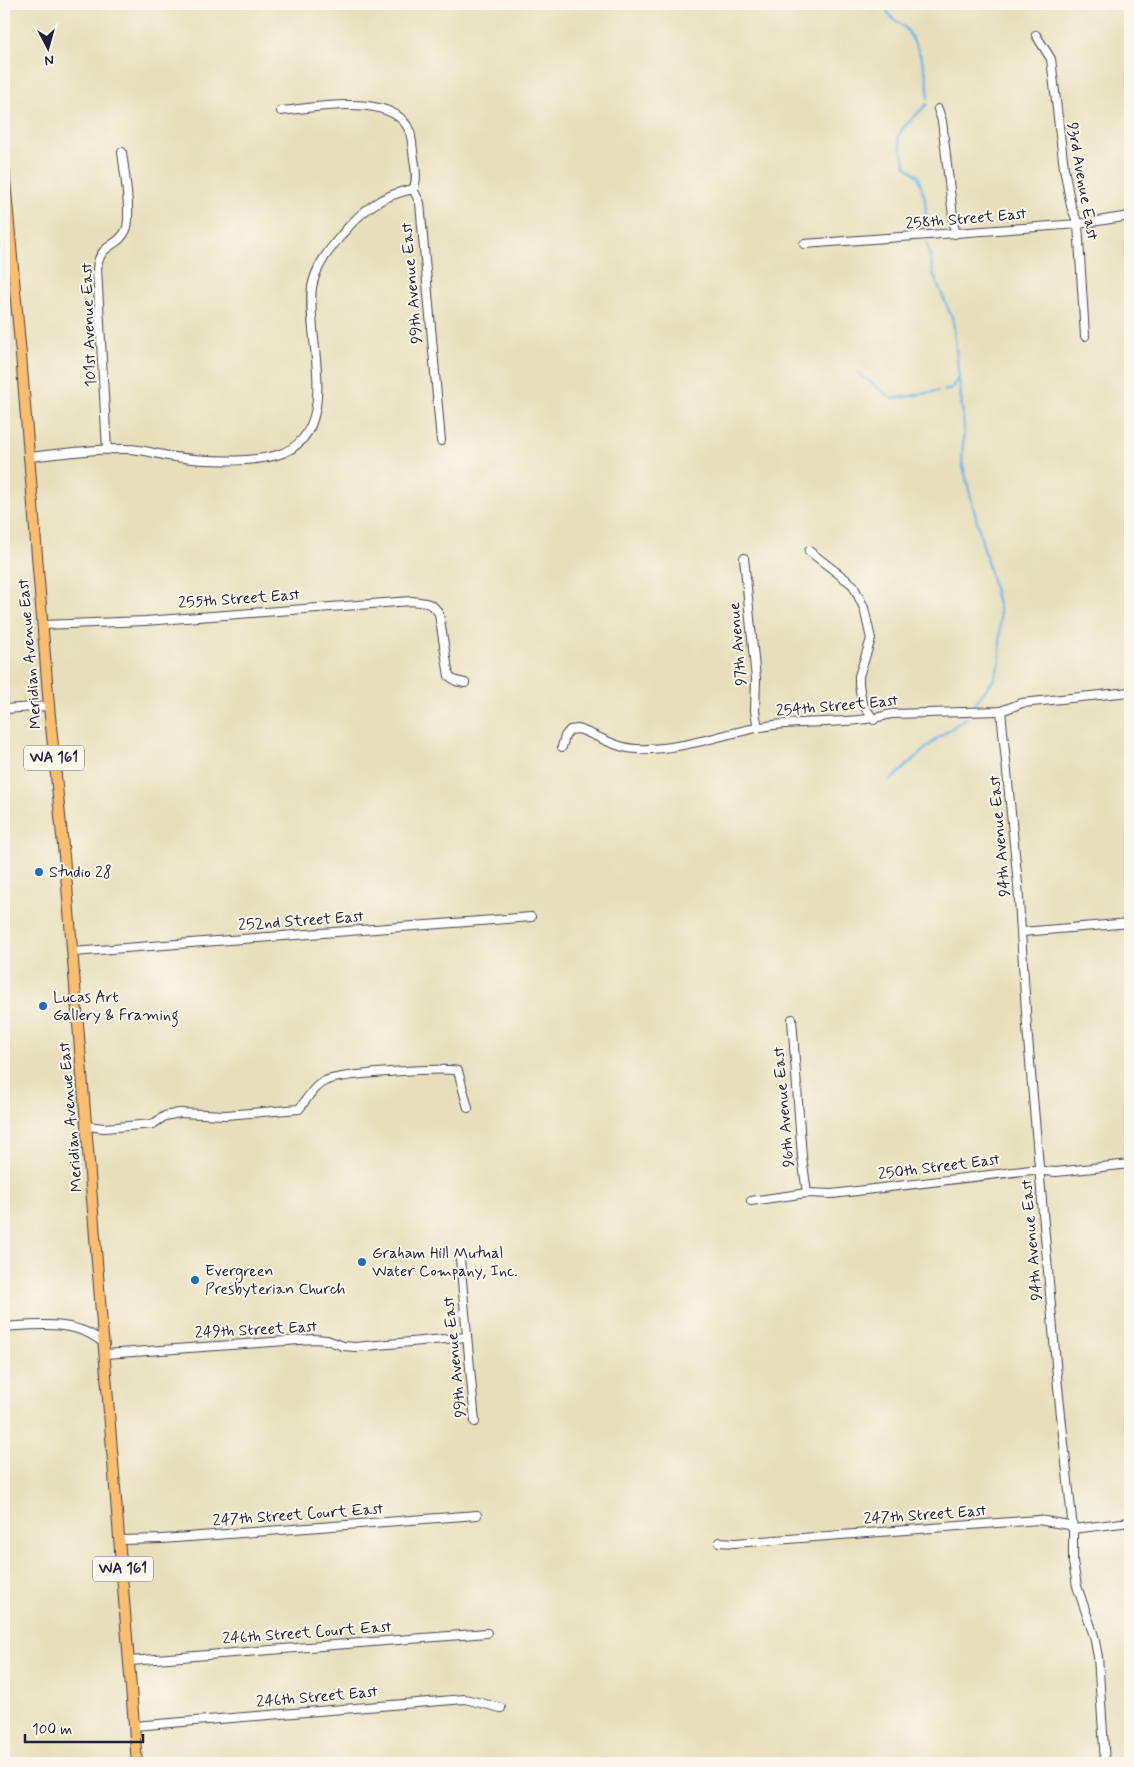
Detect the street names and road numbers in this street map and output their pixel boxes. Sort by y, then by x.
street label: 93rd Avenue East [1061,121,1103,241]
street label: 258th Street East [905,203,1027,235]
street label: 99th Avenue East [396,221,428,345]
street label: 101st Avenue East [76,262,102,388]
street label: Meridian Avenue East [13,578,47,730]
street label: 255th Street East [178,584,300,614]
street label: 97th Avenue [724,601,752,687]
street label: 254th Street East [775,690,899,722]
road number: WA 161 [24,746,84,770]
street label: 94th Avenue East [984,774,1016,898]
street label: 252nd Street East [238,906,364,936]
street label: Meridian Avenue East [54,1041,88,1193]
street label: 96th Avenue East [768,1046,800,1168]
street label: 250th Street East [877,1149,1001,1185]
street label: 94th Avenue East [1016,1178,1048,1302]
street label: 99th Avenue East [438,1295,472,1419]
street label: 249th Street East [194,1316,318,1344]
street label: 247th Street Court East [212,1499,384,1531]
street label: 247th Street East [863,1500,987,1530]
road number: WA 161 [93,1556,153,1582]
street label: 246th Street Court East [222,1617,392,1649]
street label: 246th Street East [256,1681,378,1713]

